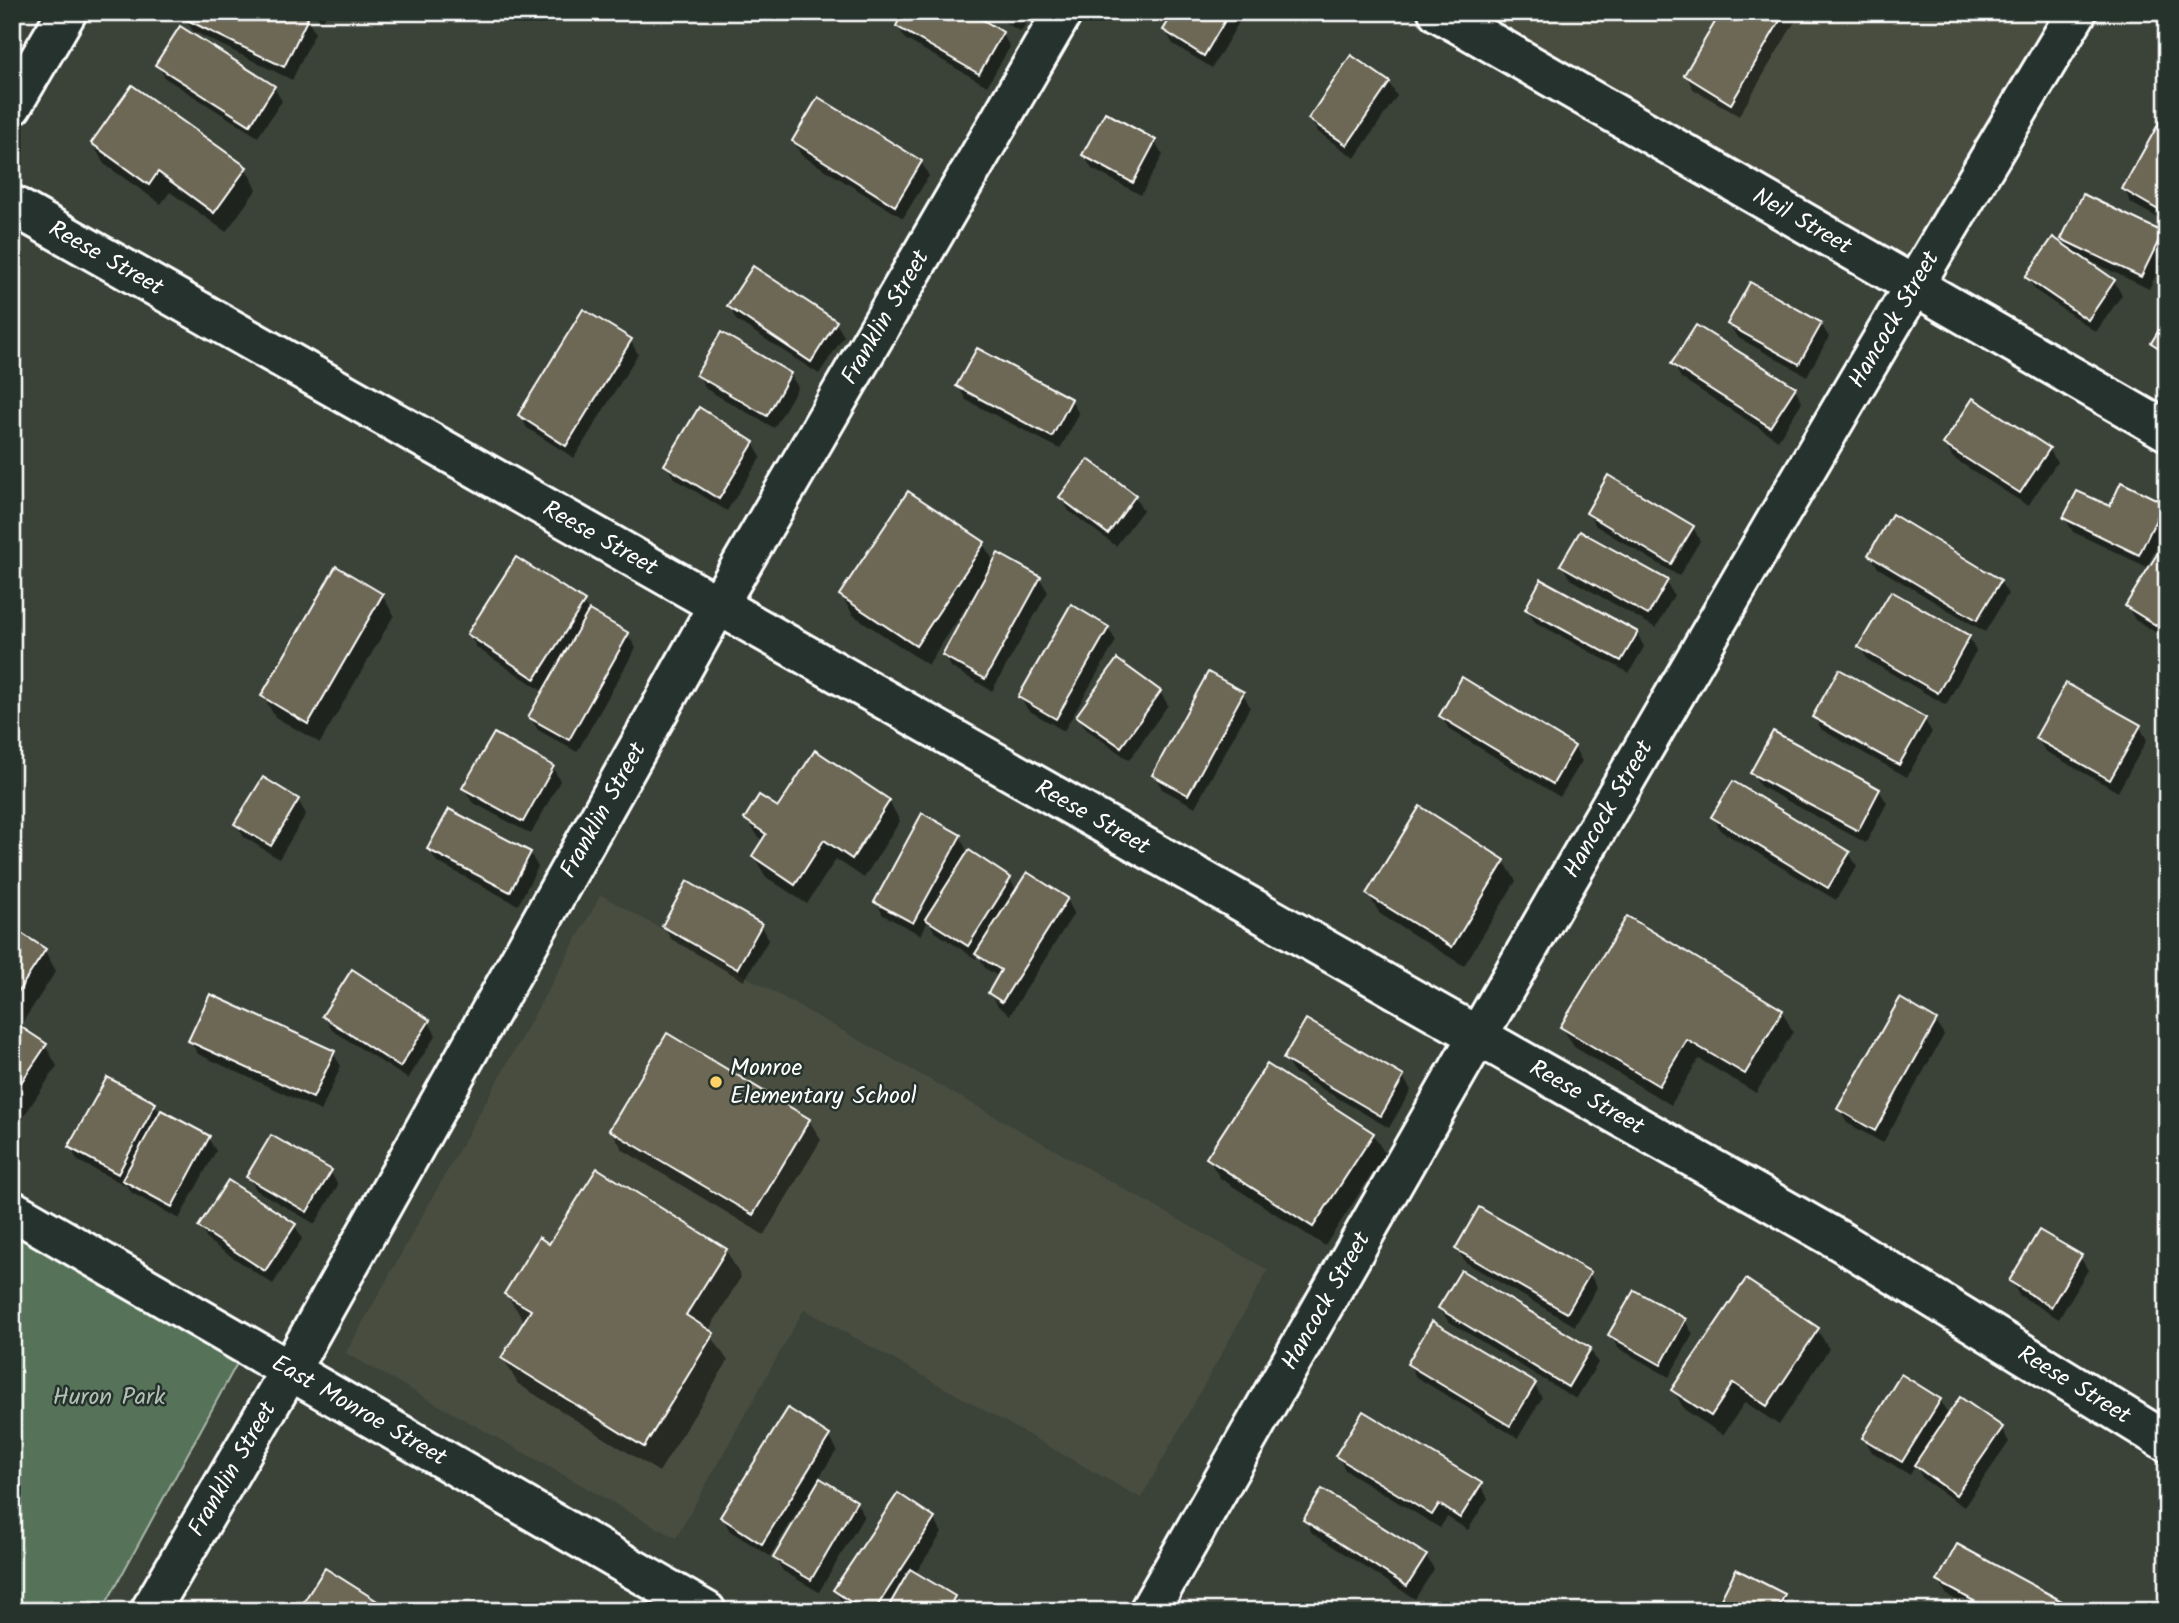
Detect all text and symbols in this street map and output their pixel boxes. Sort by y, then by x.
street label: Neil Street [1745,177,1860,266]
street label: Reese Street [41,210,172,307]
street label: Franklin Street [831,242,940,392]
street label: Hancock Street [1838,243,1950,396]
street label: Reese Street [535,490,666,587]
street label: Hancock Street [1553,732,1664,886]
street label: Franklin Street [549,734,657,886]
street label: Reese Street [1028,769,1158,866]
place label: Monroe Elementary School [730,1049,917,1116]
street label: Reese Street [1522,1049,1652,1146]
marker: Monroe Elementary School [708,1074,724,1090]
street label: Hancock Street [1271,1224,1381,1378]
street label: Reese Street [2010,1335,2139,1435]
street label: East Monroe Street [264,1344,455,1477]
park label: Huron Park [53,1378,166,1417]
street label: Franklin Street [178,1394,287,1544]

